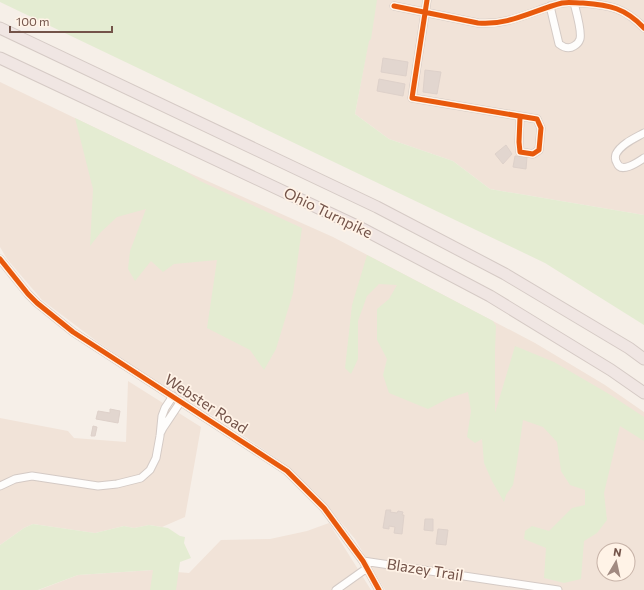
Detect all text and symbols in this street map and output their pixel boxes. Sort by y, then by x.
scale bar [10,8,112,34]
text: 100 m [16,14,50,28]
street label: Ohio Turnpike [281,183,376,241]
street label: Webster Road [162,370,251,437]
north arrow [596,542,636,582]
text: N [613,545,623,559]
street label: Blazey Trail [386,554,465,584]

